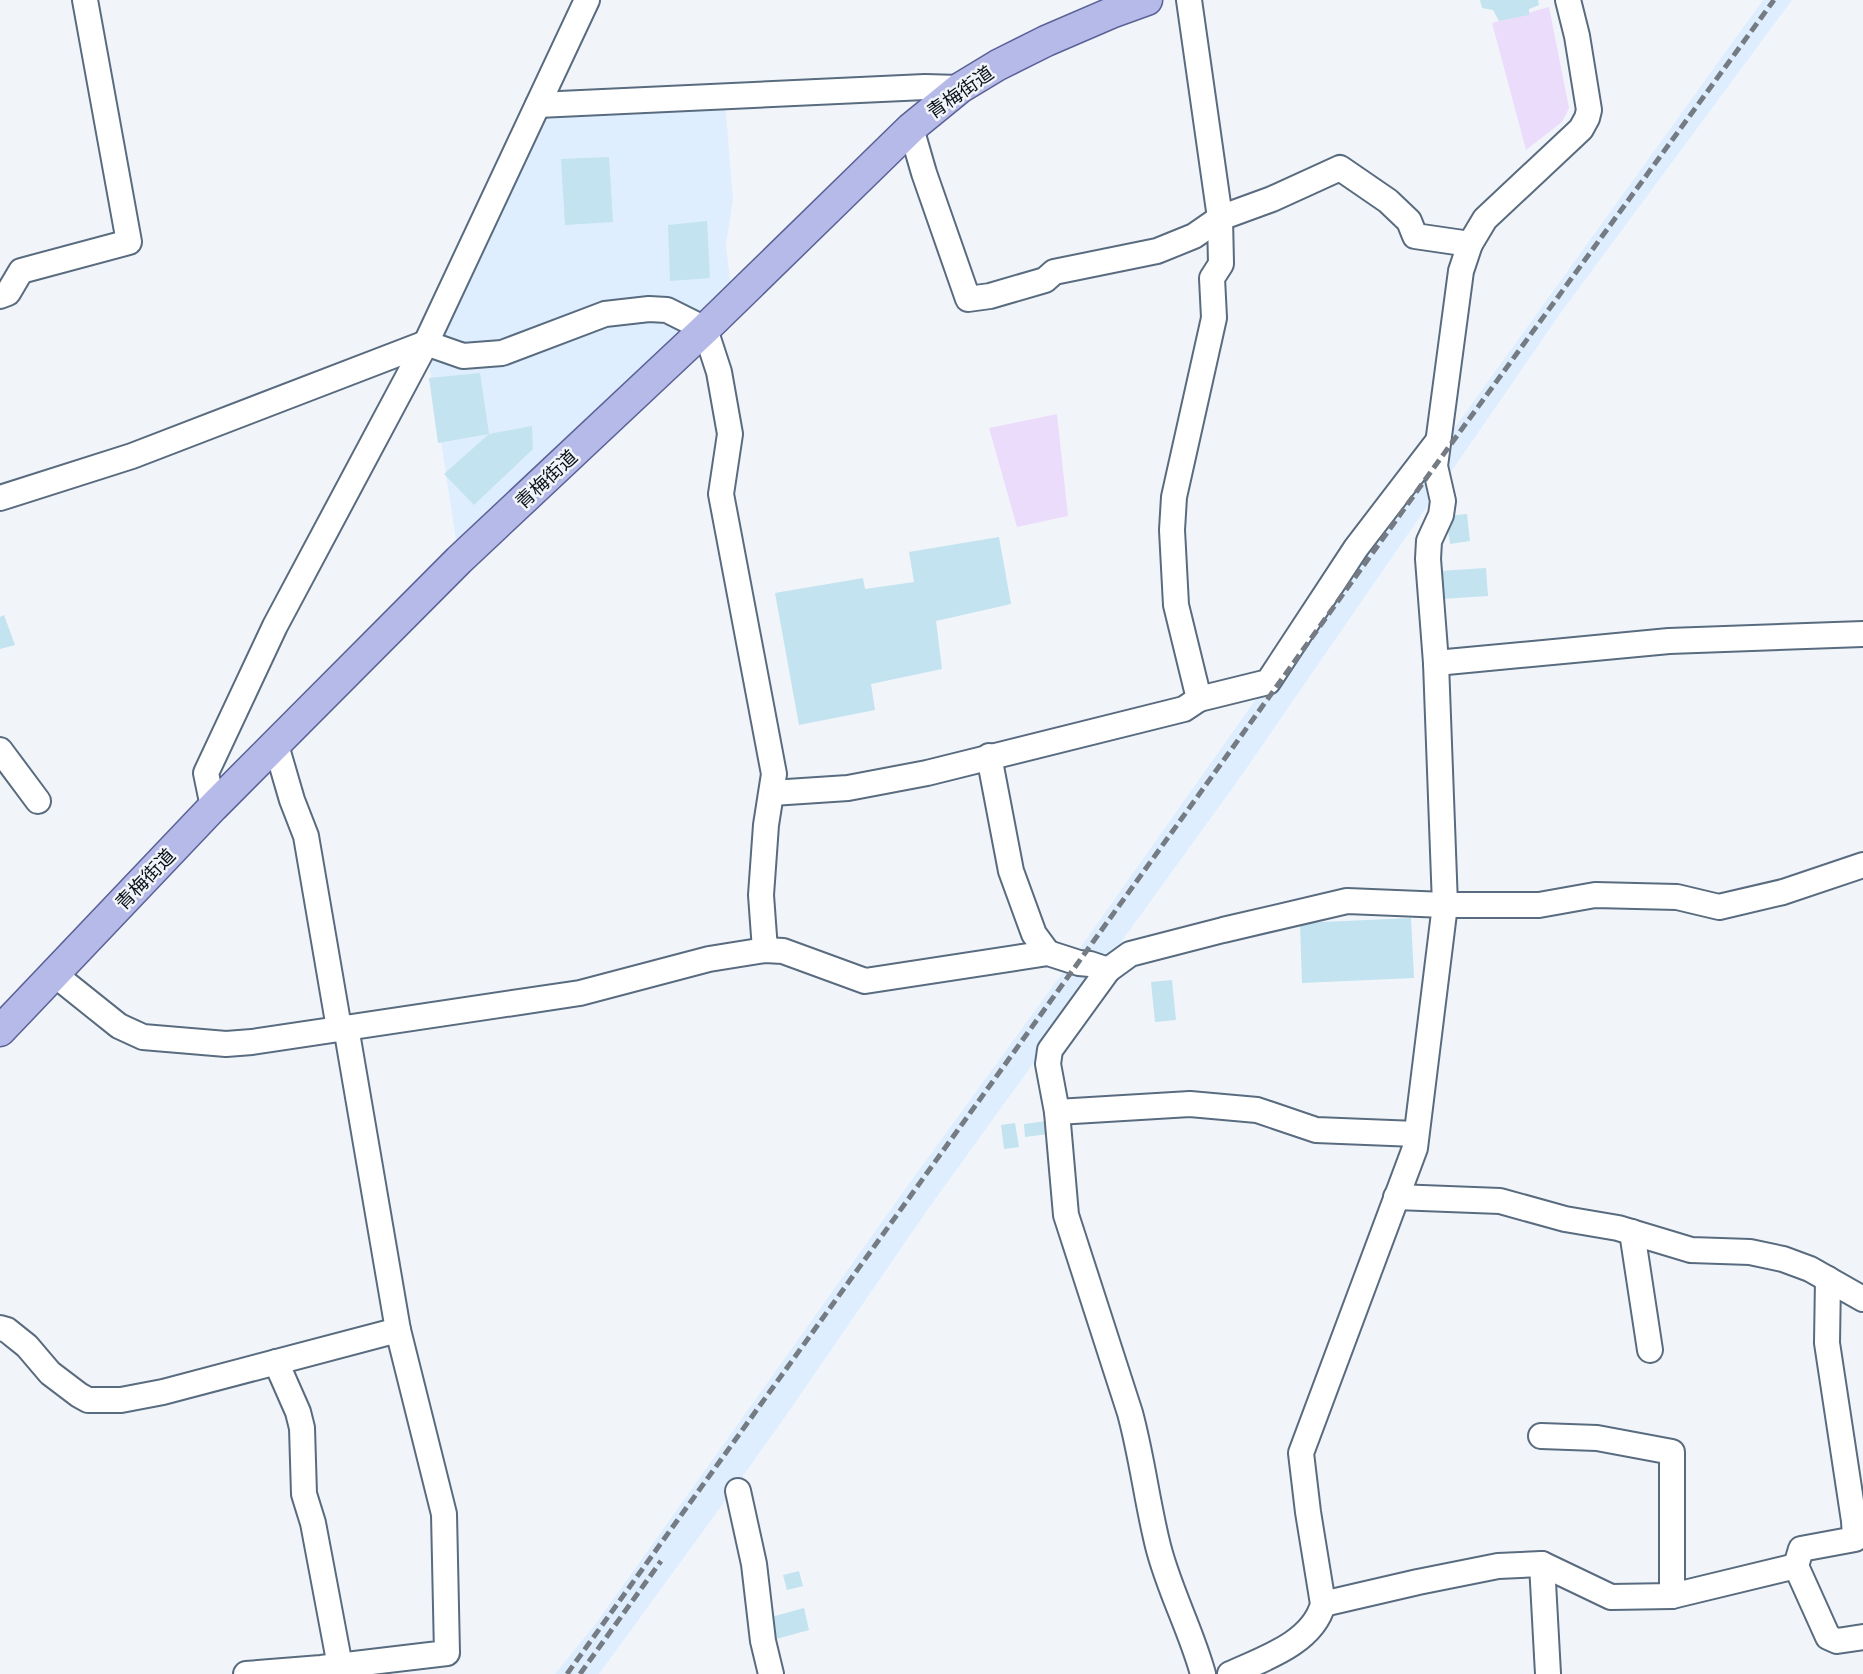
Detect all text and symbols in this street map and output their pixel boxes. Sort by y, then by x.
street label: 青梅街道 [923,61,998,124]
street label: 青梅街道 [511,445,582,514]
street label: 青梅街道 [111,844,180,915]

